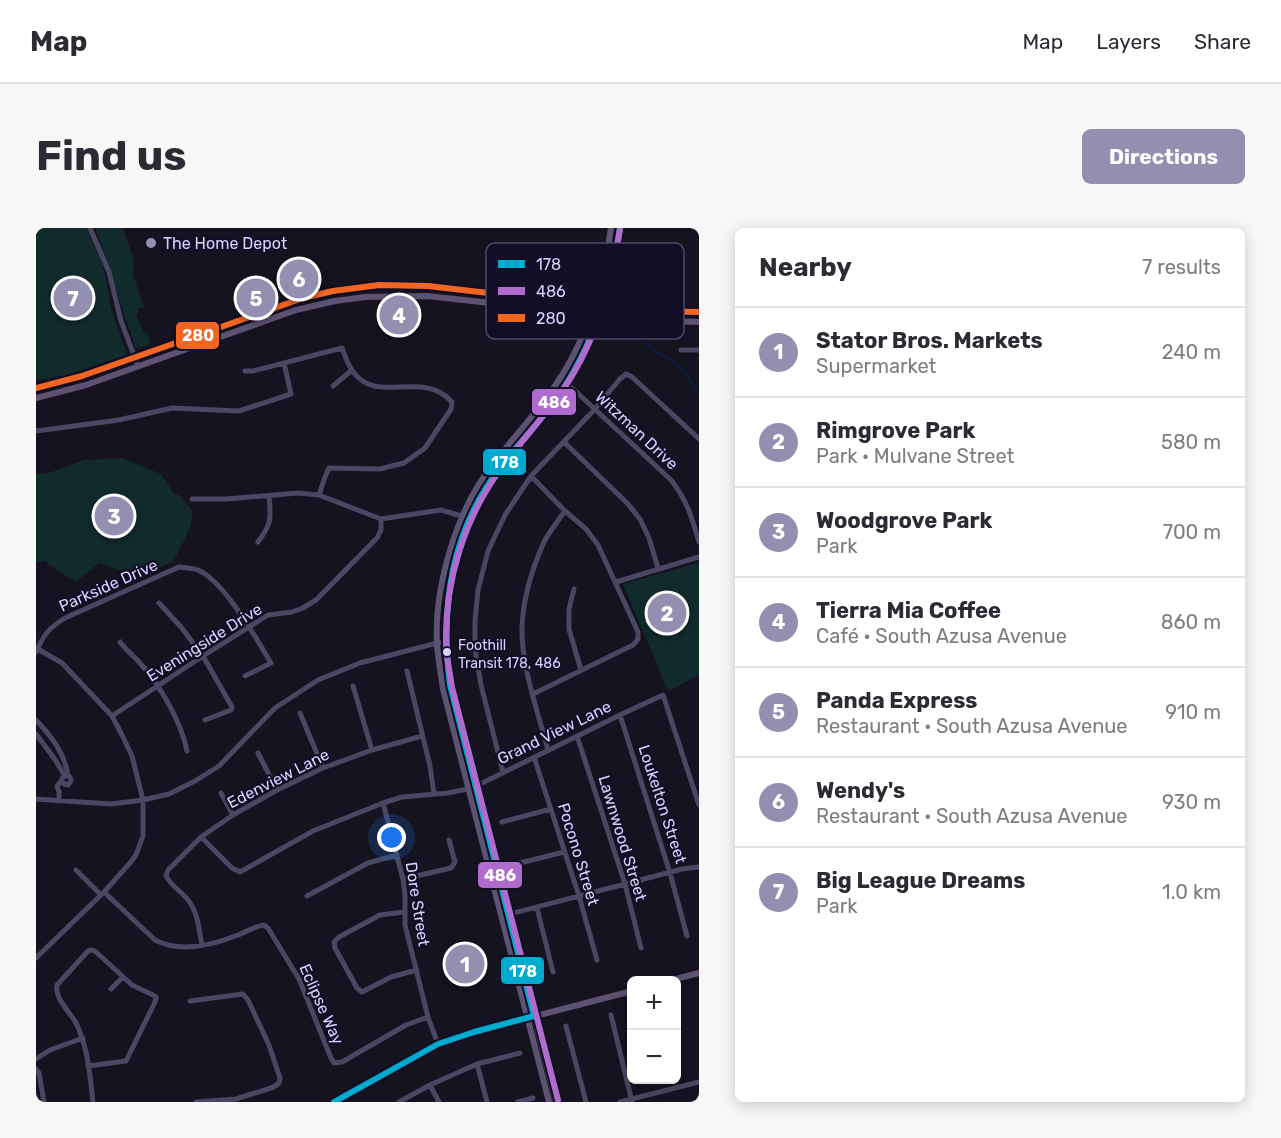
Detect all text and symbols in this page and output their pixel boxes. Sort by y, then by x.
text: Map [30,25,87,58]
text: Map [1022,29,1063,54]
text: Layers [1096,29,1161,54]
text: Share [1194,29,1251,54]
button: Directions [1082,129,1245,184]
text: Find us [36,131,187,181]
place label: The Home Depot [163,234,287,253]
marker: The Home Depot [144,236,158,250]
legend [486,243,684,339]
text: Nearby [759,252,852,283]
text: 178 [536,255,561,274]
text: 7 results [1142,255,1221,279]
pin: 6 [280,256,318,302]
pin: 7 [54,276,93,320]
pin: 5 [236,276,276,320]
text: 486 [536,282,566,301]
pin: 4 [380,292,418,338]
text: 280 [536,309,566,328]
line badge: 280 [175,321,220,350]
text: 280 [182,326,214,345]
text: Stator Bros. Markets [816,327,1043,354]
text: 1 [774,340,783,364]
text: 240 m [1162,340,1221,364]
text: Supermarket [816,354,936,378]
street label: Witzman Drive [591,387,682,474]
line badge: 486 [531,388,577,416]
text: 486 [538,393,570,412]
text: Rimgrove Park [816,417,975,444]
text: 2 [772,430,785,454]
text: 580 m [1161,430,1221,454]
text: Park · Mulvane Street [816,444,1014,468]
line badge: 178 [482,448,527,476]
text: 178 [491,453,519,472]
pin: 3 [94,494,134,538]
text: Woodgrove Park [816,507,992,534]
text: 3 [772,520,785,544]
text: 700 m [1163,520,1221,544]
text: Park [816,534,858,558]
street label: Parkside Drive [56,555,161,616]
pin: 2 [648,590,686,636]
text: Tierra Mia Coffee [816,597,1001,624]
street label: Eveningside Drive [143,599,266,686]
text: 4 [772,610,785,634]
text: 860 m [1161,610,1221,634]
text: Café · South Azusa Avenue [816,624,1067,648]
place label: Foothill Transit 178, 486 [458,637,561,672]
marker: Foothill Transit 178, 486 [441,646,453,658]
text: Panda Express [816,687,977,714]
street label: Grand View Lane [494,697,614,768]
text: 5 [772,700,785,724]
text: 910 m [1165,700,1221,724]
text: Restaurant · South Azusa Avenue [816,714,1128,738]
street label: Loukelton Street [634,742,691,866]
street label: Edenview Lane [224,745,332,812]
street label: Lawnwood Street [594,773,651,904]
text: Wendy's [816,777,905,804]
text: 6 [772,790,785,814]
text: 930 m [1162,790,1221,814]
street label: Pocono Street [554,800,603,908]
text: Restaurant · South Azusa Avenue [816,804,1128,828]
your location [377,823,406,852]
street label: Dore Street [401,860,434,948]
line badge: 486 [477,861,523,889]
text: 486 [484,866,516,885]
text: Big League Dreams [816,867,1025,894]
text: 7 [773,880,784,904]
text: 1.0 km [1162,880,1221,904]
text: Park [816,894,858,918]
pin: 1 [446,942,484,986]
line badge: 178 [500,956,545,985]
street label: Eclipse Way [295,961,348,1048]
text: 178 [509,962,537,981]
map controls [627,976,681,1084]
button: + [627,976,681,1030]
button: − [627,1030,681,1084]

